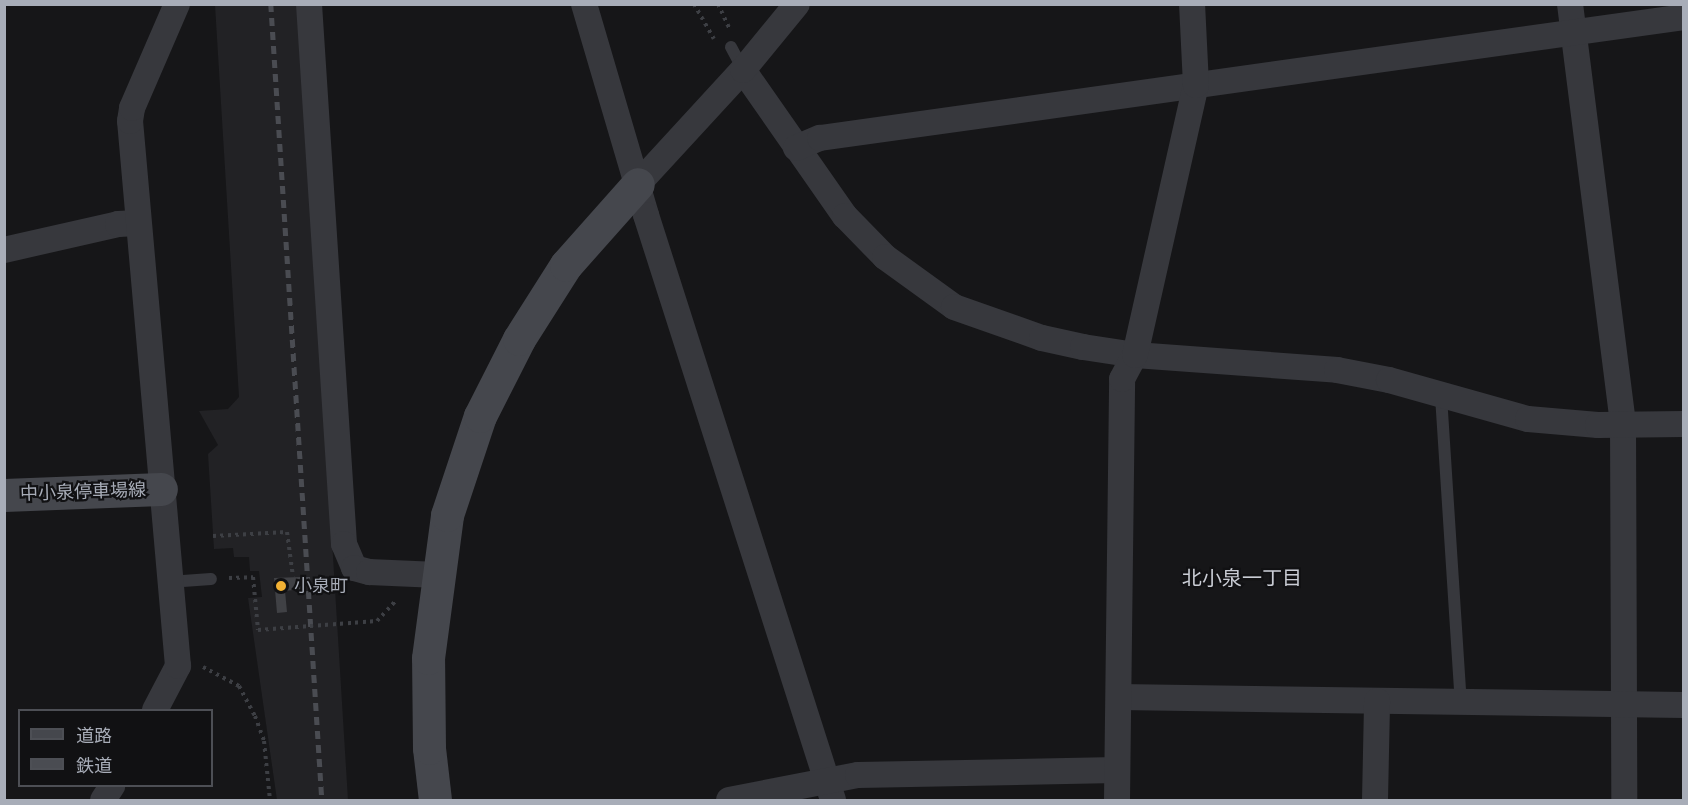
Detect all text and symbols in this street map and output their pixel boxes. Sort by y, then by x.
street label: 中小泉停車場線 [20,479,146,505]
district label: 北小泉一丁目 [1182,565,1302,589]
place label: 小泉町 [294,575,348,597]
marker: 小泉町 [272,577,290,595]
legend [18,709,213,787]
text: 道路 [76,724,112,747]
text: 鉄道 [76,754,112,777]

